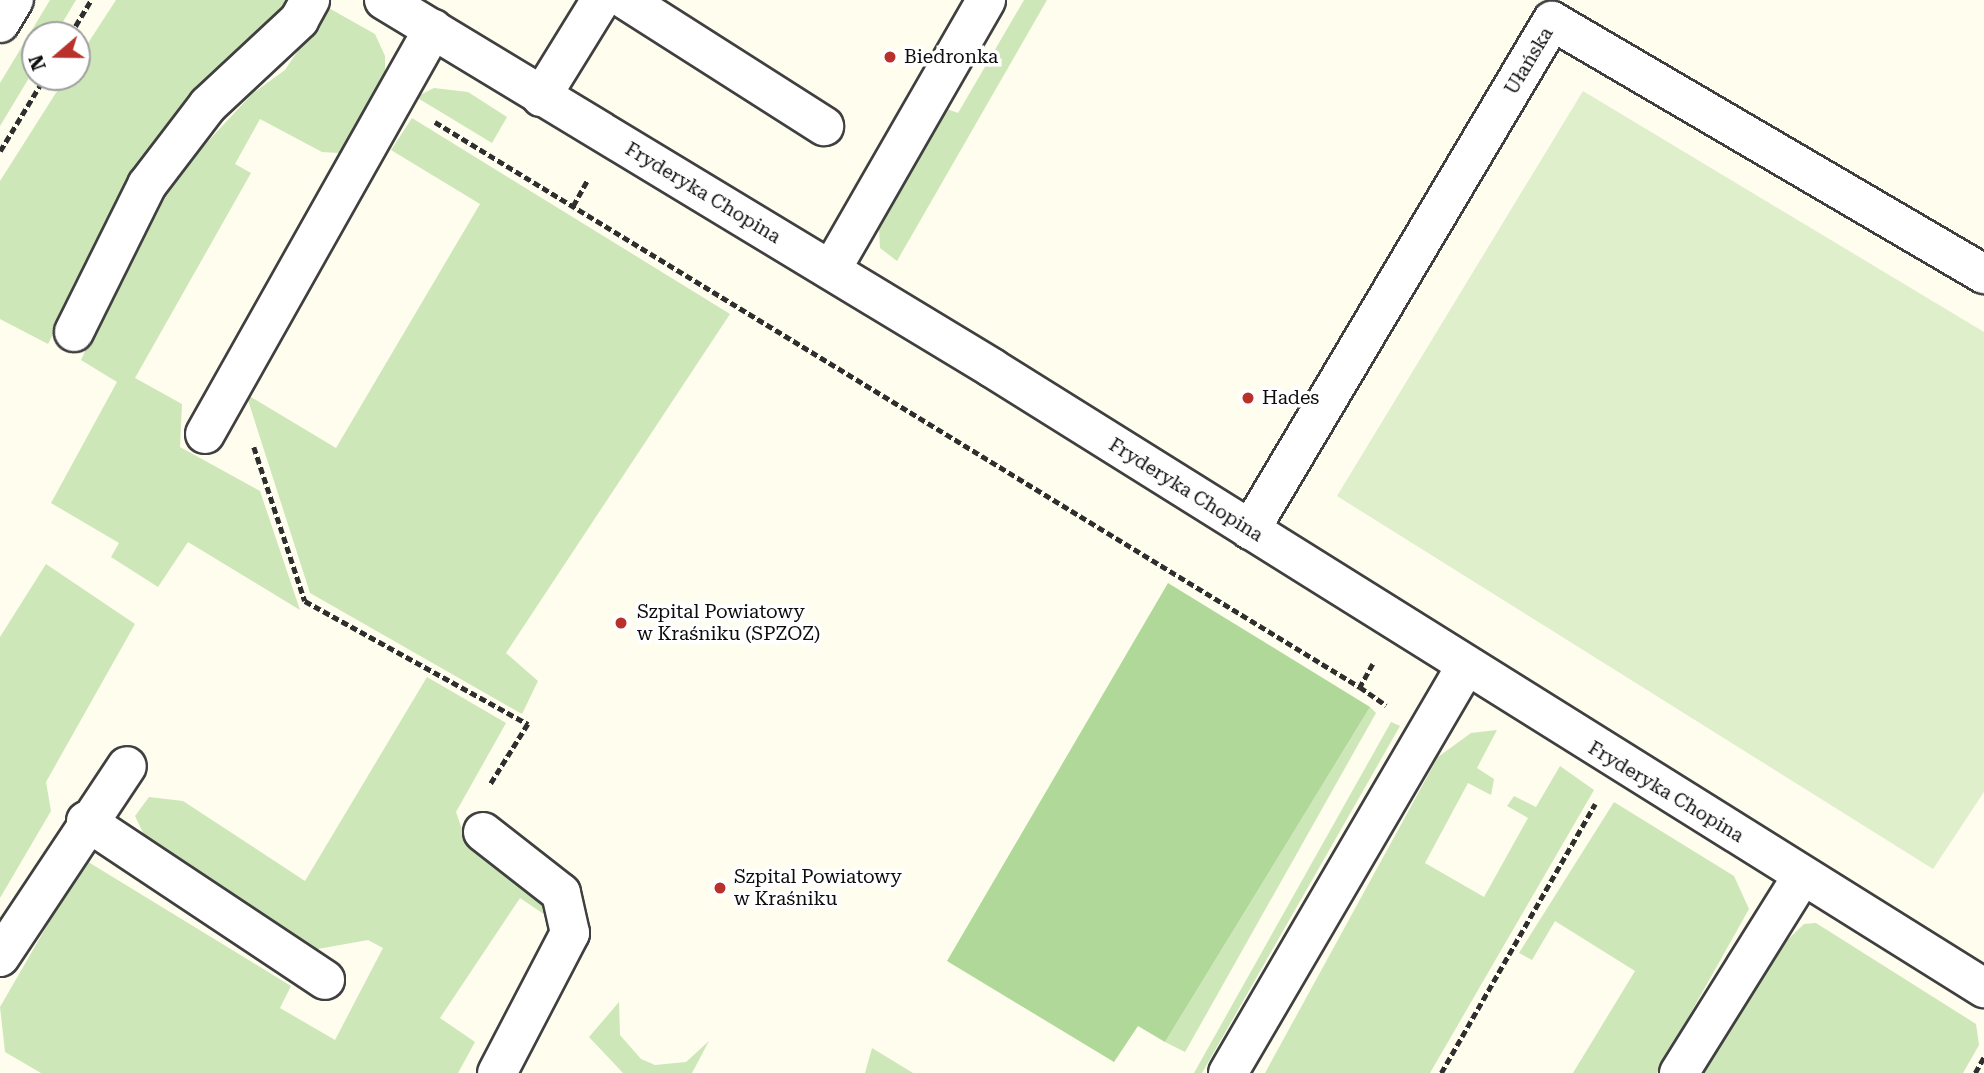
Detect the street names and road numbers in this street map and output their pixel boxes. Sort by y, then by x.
street label: Ułańska [1500,23,1558,99]
street label: Fryderyka Chopina [621,138,785,248]
street label: Fryderyka Chopina [1105,433,1267,547]
street label: Fryderyka Chopina [1584,737,1748,847]

